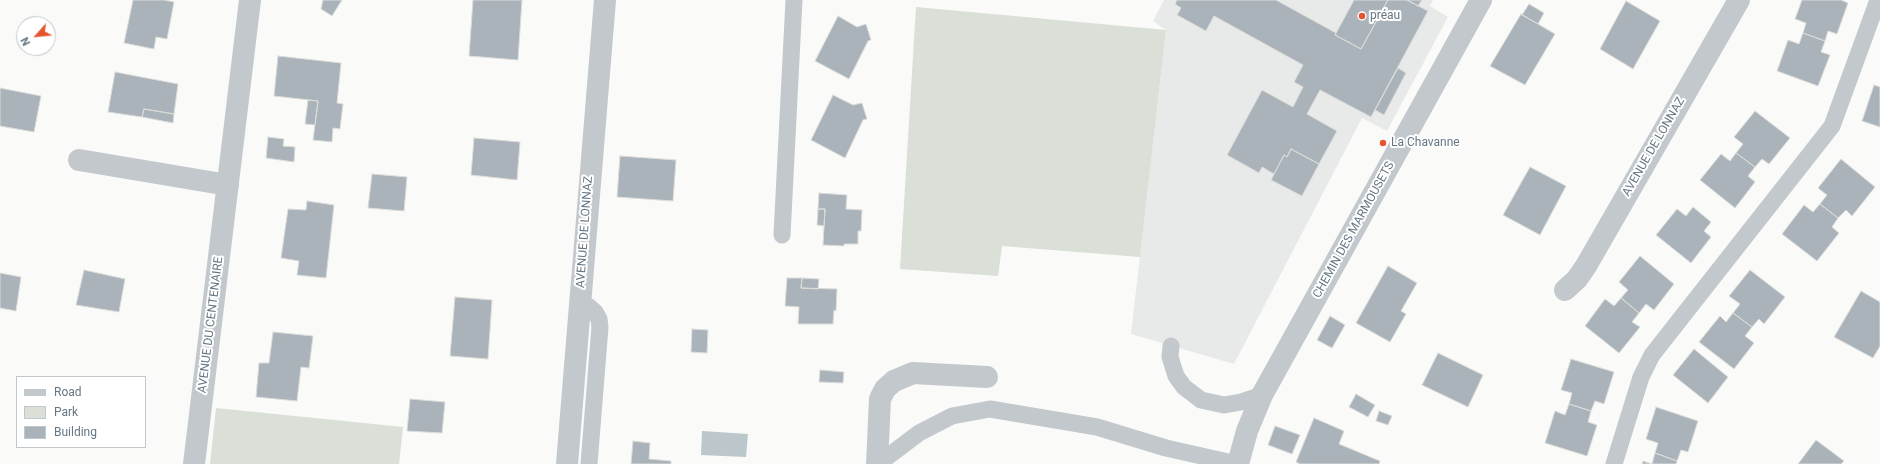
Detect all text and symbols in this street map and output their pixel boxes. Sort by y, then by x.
place label: préau [1370,9,1400,23]
marker: préau [1357,11,1367,21]
north arrow [16,16,56,56]
text: N [18,35,33,48]
street label: AVENUE DE LONNAZ [1620,95,1688,199]
place label: La Chavanne [1391,136,1460,150]
marker: La Chavanne [1378,138,1388,148]
street label: CHEMIN DES MARMOUSETS [1310,159,1398,301]
street label: AVENUE DE LONNAZ [574,176,596,288]
street label: AVENUE DU CENTENAIRE [195,256,227,394]
legend [16,376,146,448]
text: Road [54,385,82,399]
text: Park [54,405,78,419]
text: Building [54,425,97,439]

